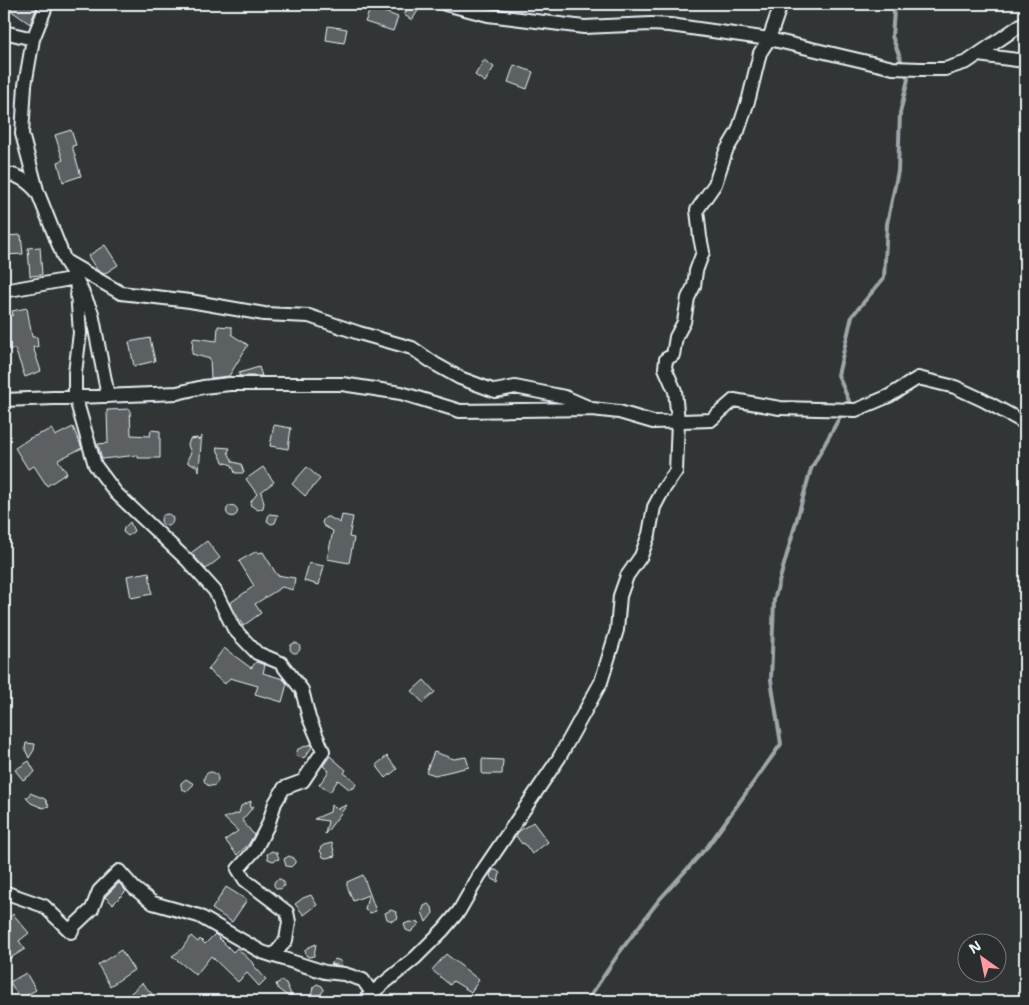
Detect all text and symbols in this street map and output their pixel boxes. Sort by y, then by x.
north arrow [956,932,1006,982]
text: N [965,937,984,958]

